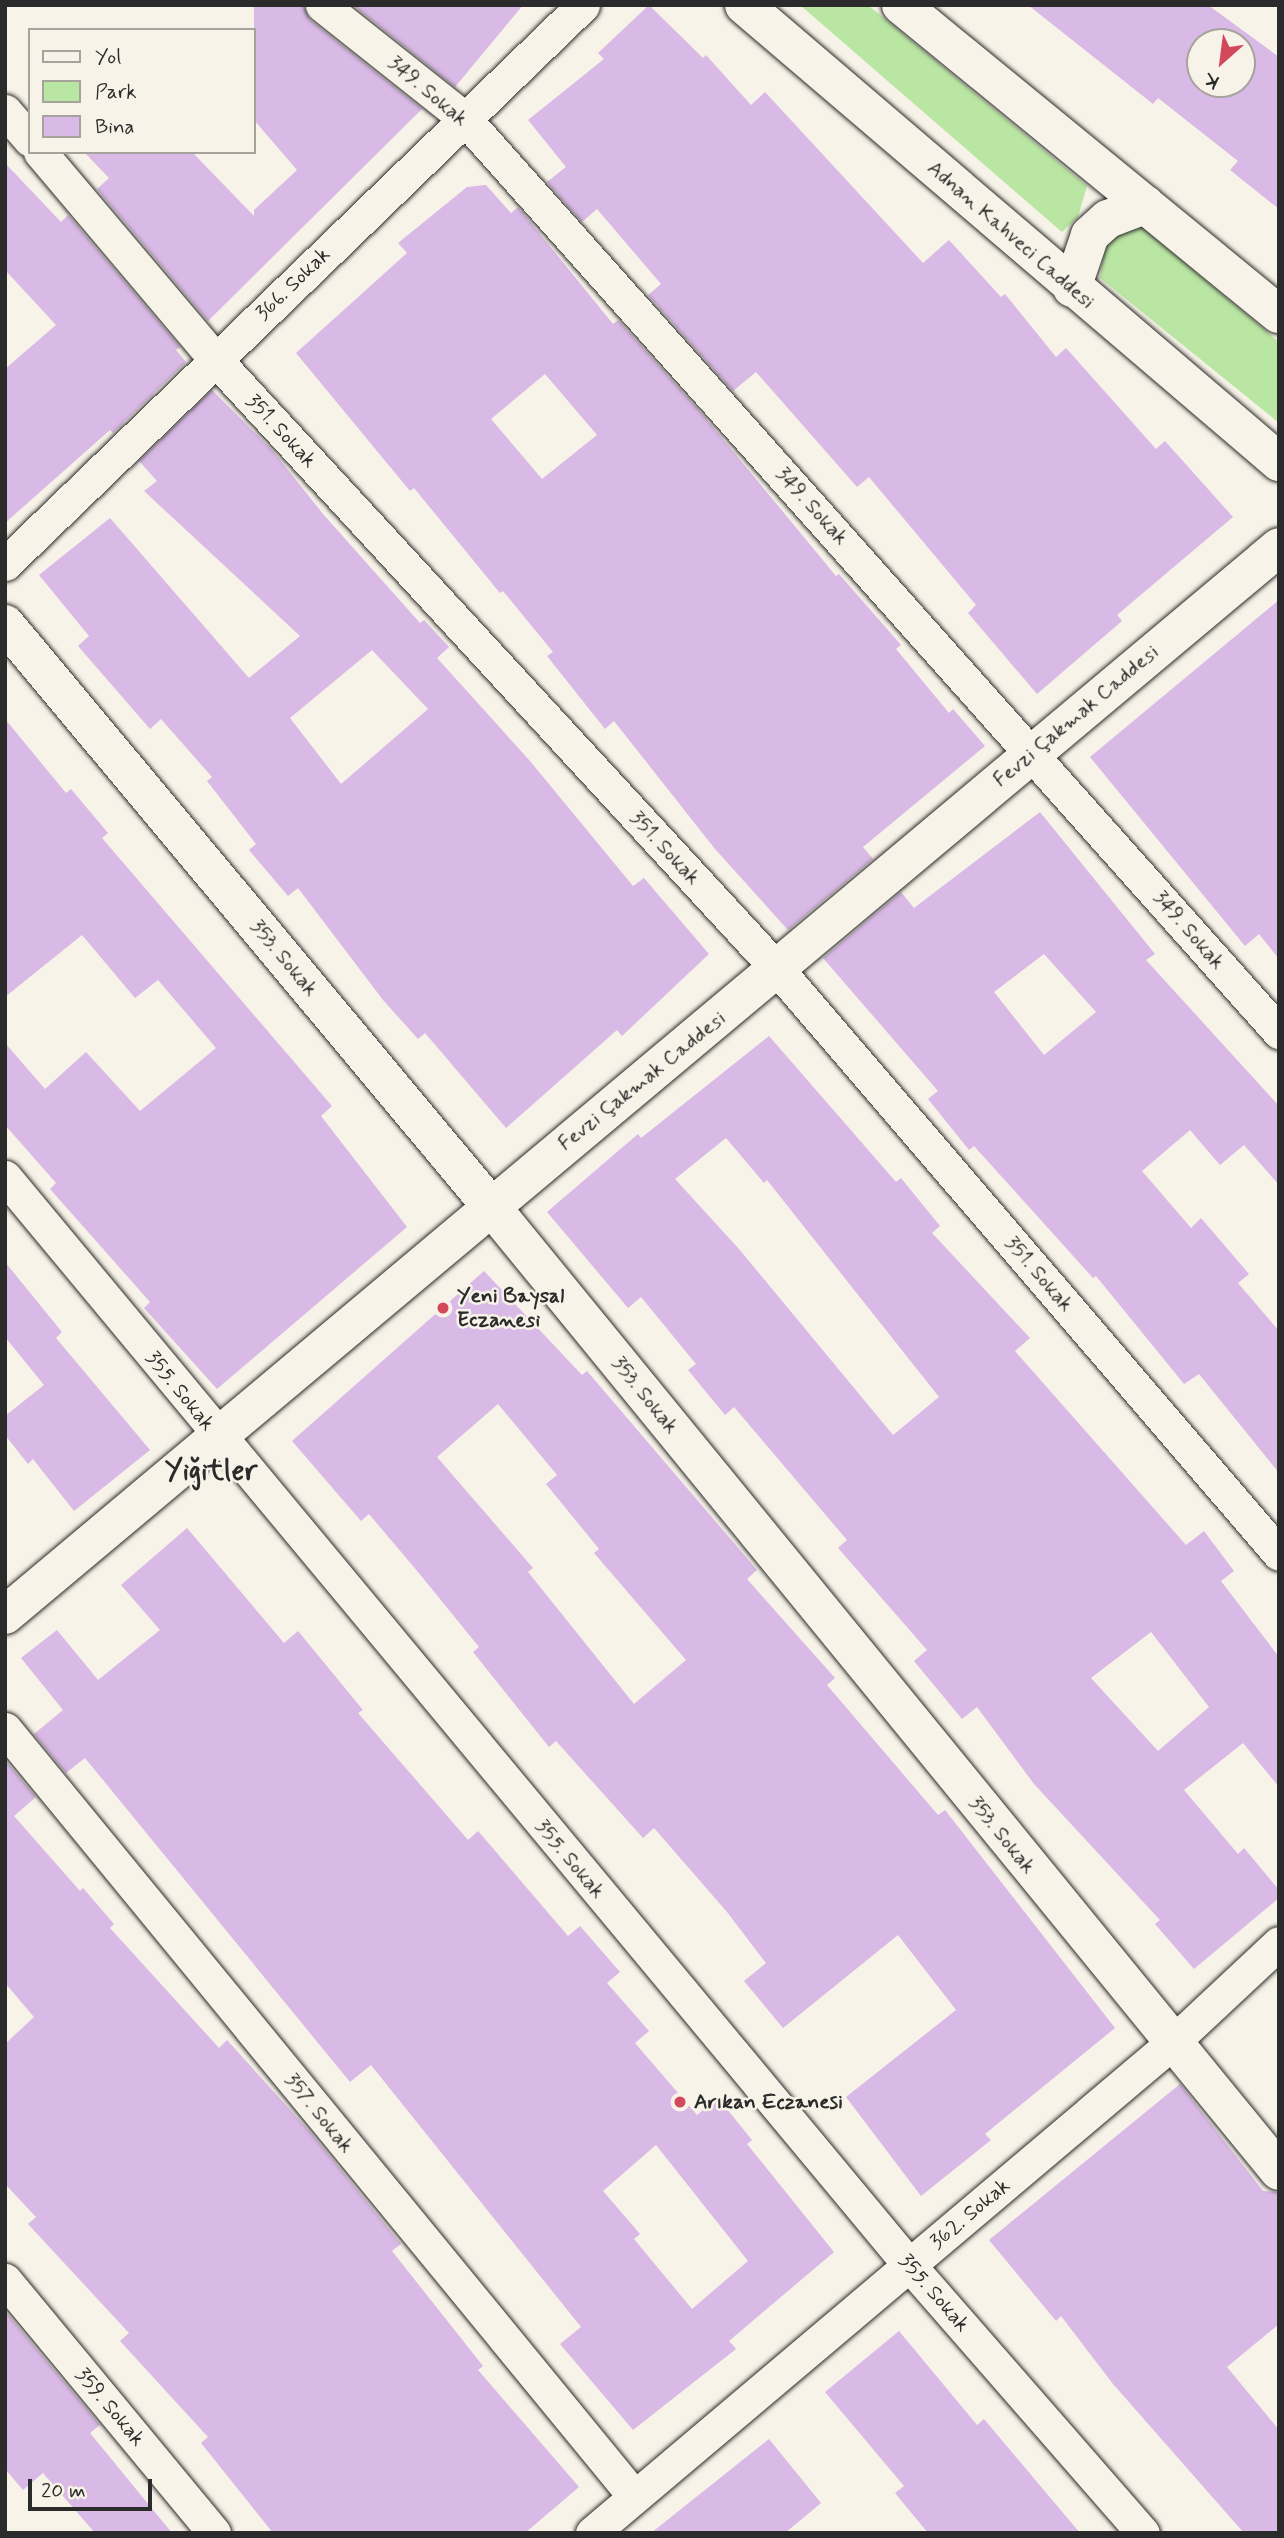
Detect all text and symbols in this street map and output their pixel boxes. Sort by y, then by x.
legend [28,28,256,154]
north arrow [1186,28,1256,98]
text: Yol [95,43,121,71]
street label: 349. Sokak [383,50,473,132]
text: K [1200,66,1224,94]
text: Park [95,78,137,106]
text: Bina [95,113,135,141]
street label: Adnan Kahveci Caddesi [923,156,1099,314]
street label: 366. Sokak [250,242,336,326]
street label: 351. Sokak [240,389,322,473]
street label: 349. Sokak [770,462,854,550]
street label: Fevzi Çakmak Caddesi [989,640,1163,792]
street label: 351. Sokak [624,806,706,890]
street label: 349. Sokak [1148,885,1230,975]
street label: 353. Sokak [245,915,323,1001]
street label: Fevzi Çakmak Caddesi [554,1007,730,1155]
street label: 351. Sokak [999,1231,1079,1317]
place label: Yeni Baysal Eczanesi [457,1283,562,1333]
marker: Yeni Baysal Eczanesi [435,1300,451,1316]
street label: 355. Sokak [140,1346,220,1436]
street label: 353. Sokak [606,1351,684,1439]
district label: Yiğitler [165,1455,257,1489]
street label: 353. Sokak [963,1791,1041,1879]
street label: 355. Sokak [530,1814,610,1904]
street label: 357. Sokak [279,2068,359,2158]
place label: Arıkan Eczanesi [694,2089,845,2115]
marker: Arıkan Eczanesi [672,2094,688,2110]
street label: 362. Sokak [925,2173,1015,2255]
street label: 355. Sokak [893,2249,975,2337]
street label: 359. Sokak [70,2363,150,2451]
scale bar [32,2464,156,2508]
text: 20 m [41,2477,86,2505]

